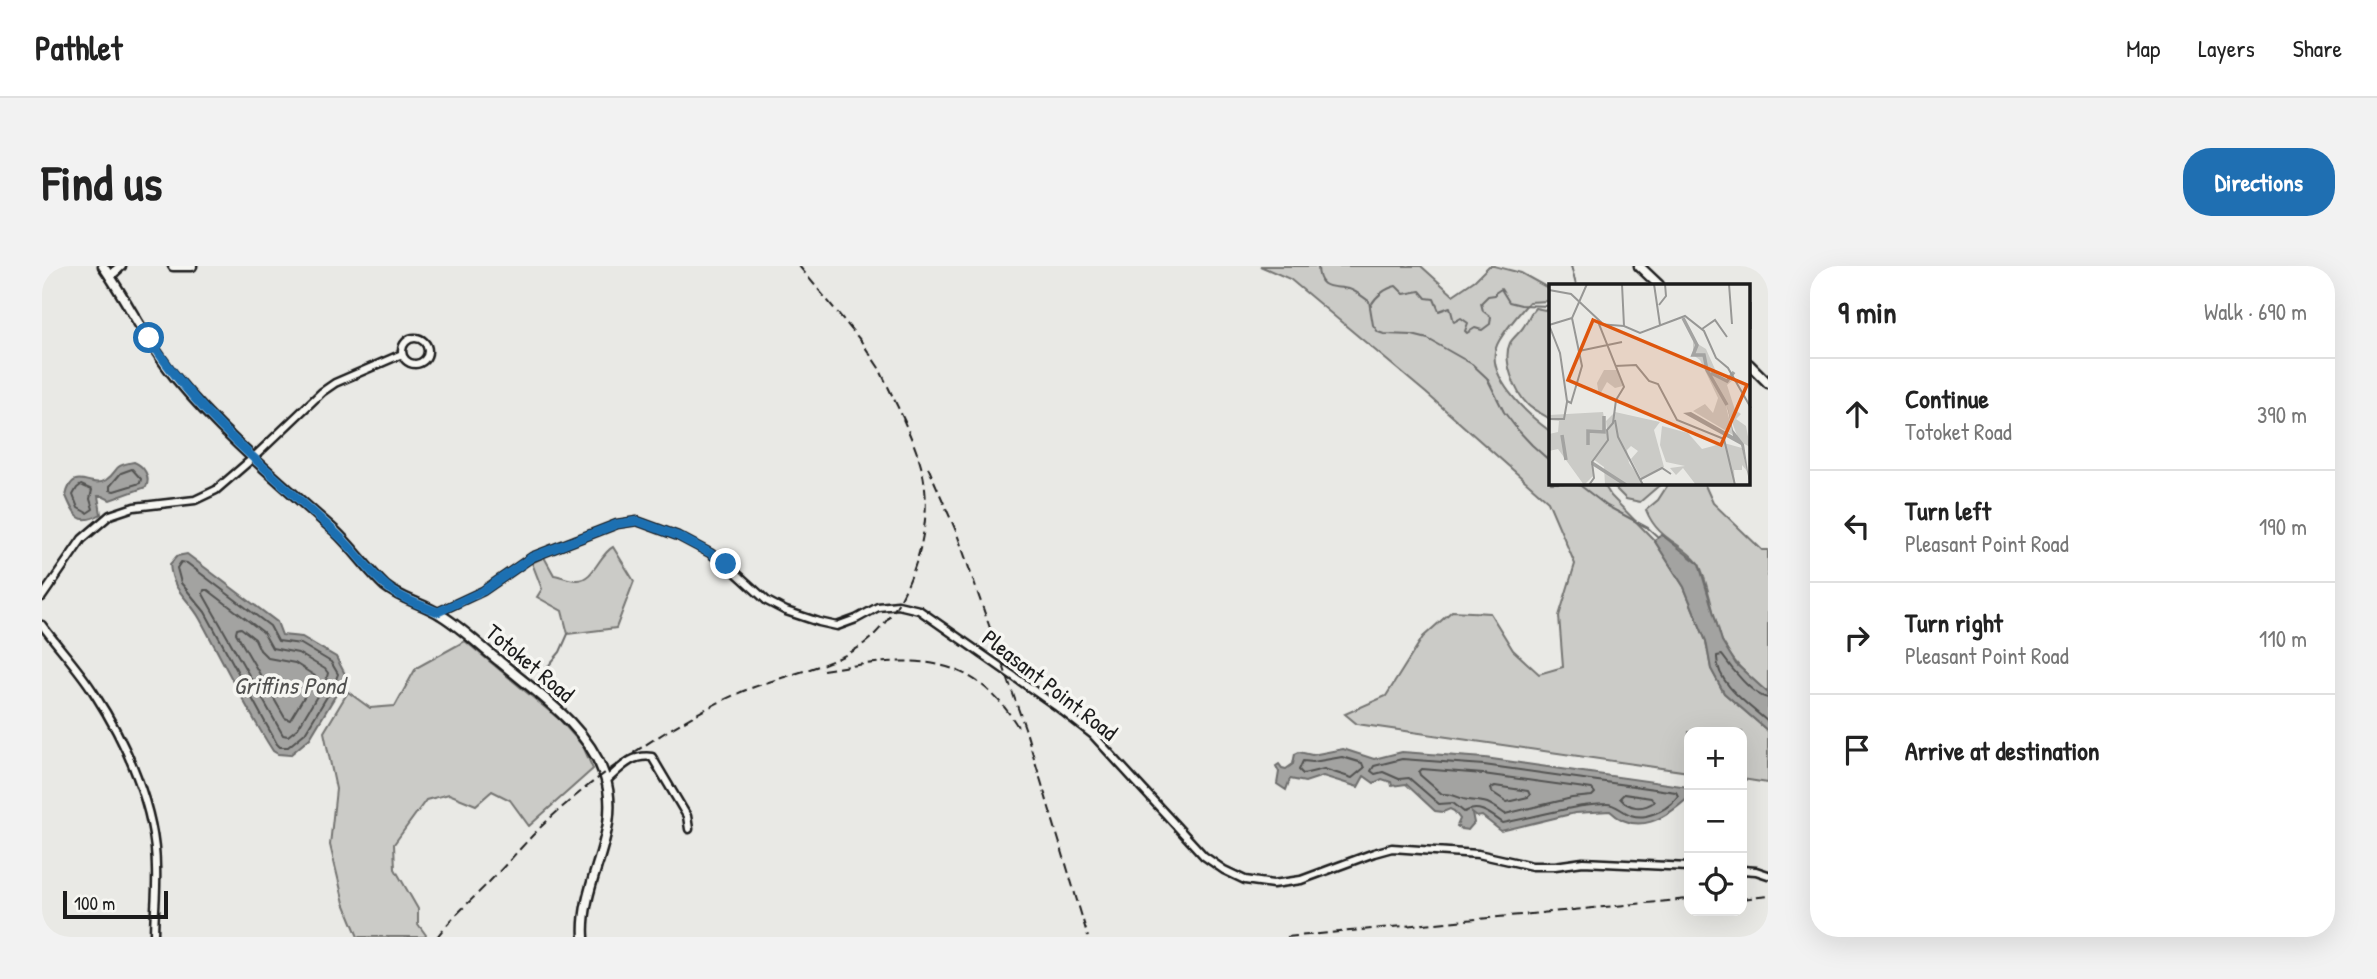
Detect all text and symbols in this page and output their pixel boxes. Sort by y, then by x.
text: Pathlet [35,26,122,70]
text: Map [2126,32,2160,64]
text: Layers [2198,32,2255,64]
text: Share [2293,32,2342,64]
button: Directions [2183,148,2335,216]
text: Find us [42,149,162,215]
inset map [1549,284,1750,485]
text: 9 min [1838,292,1897,332]
text: Walk · 690 m [2204,296,2307,327]
route start [133,322,164,353]
text: Continue [1905,381,1989,416]
icon: ahead [1838,395,1876,433]
text: 390 m [2257,399,2307,430]
text: Totoket Road [1905,416,2012,447]
text: Turn left [1905,493,1991,528]
icon: left [1838,507,1876,545]
text: 190 m [2259,511,2307,542]
text: Pleasant Point Road [1905,528,2069,559]
route end [710,548,741,579]
text: Turn right [1905,605,2003,640]
street label: Totoket Road [479,616,581,709]
icon: right [1838,619,1876,657]
street label: Pleasant Point Road [976,622,1124,747]
text: 110 m [2259,623,2307,654]
text: Pleasant Point Road [1905,640,2069,671]
water label: Griffins Pond [233,669,348,701]
map controls [1684,727,1747,916]
button: + [1684,727,1747,790]
icon: arrive [1838,731,1876,769]
text: Arrive at destination [1905,733,2100,768]
button: − [1684,790,1747,853]
button: locate [1684,853,1747,916]
scale bar [63,888,168,920]
text: 100 m [74,890,115,916]

